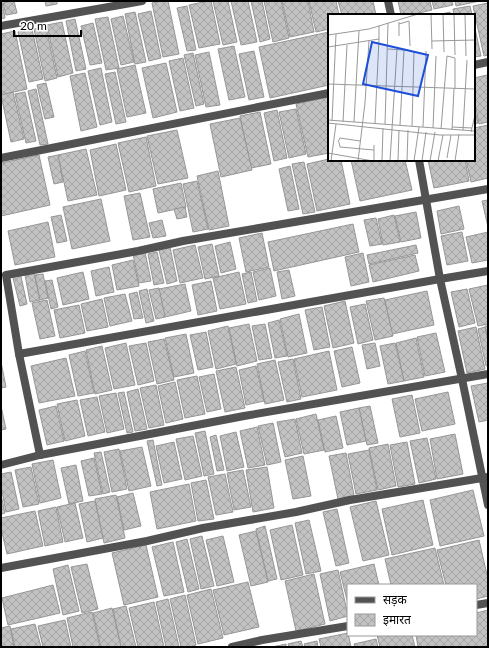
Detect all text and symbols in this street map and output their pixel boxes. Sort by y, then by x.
scale bar [14,12,81,38]
inset map [328,14,475,161]
text: 20 m [20,18,47,33]
legend [347,584,477,636]
text: सड़क [383,592,408,607]
text: इमारत [383,612,412,627]

